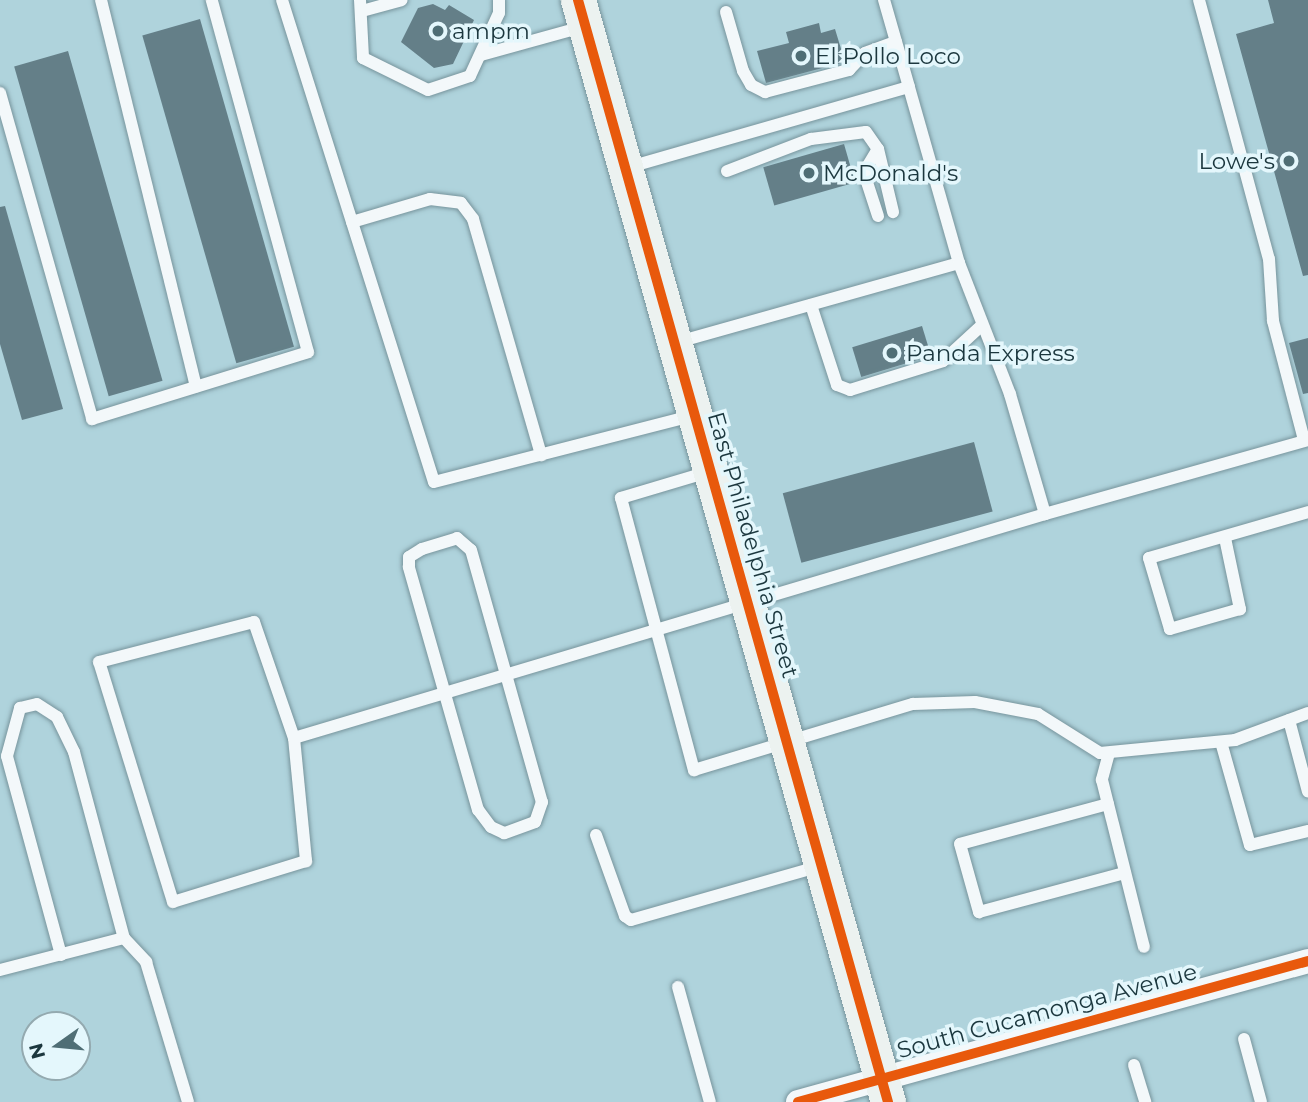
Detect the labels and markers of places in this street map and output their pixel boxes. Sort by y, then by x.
place label: ampm [452,17,530,45]
marker: ampm [430,23,446,39]
place label: El Pollo Loco [815,42,961,70]
marker: El Pollo Loco [793,48,809,64]
place label: Lowe's [1198,147,1275,175]
marker: Lowe's [1281,153,1297,169]
place label: McDonald's [823,159,958,187]
marker: McDonald's [801,165,817,181]
place label: Panda Express [906,339,1075,367]
marker: Panda Express [884,345,900,361]

